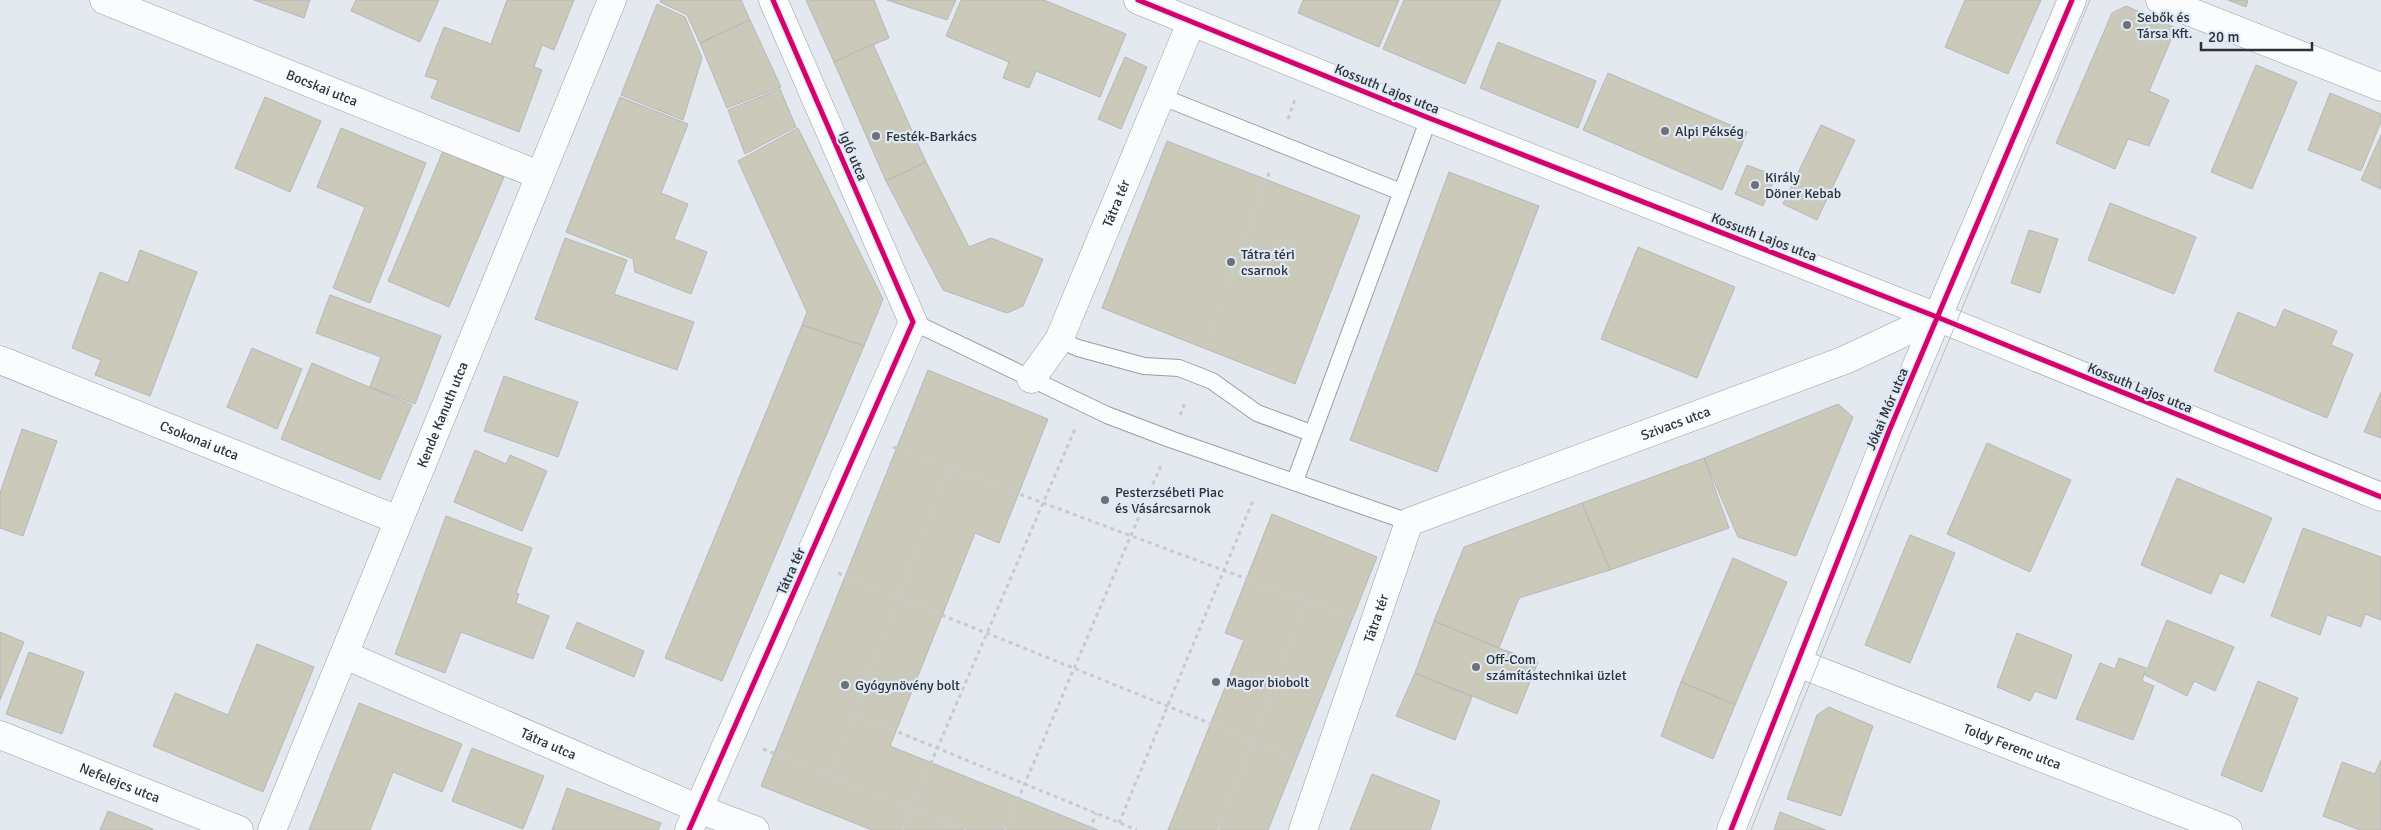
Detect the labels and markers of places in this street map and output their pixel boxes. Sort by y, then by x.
place label: Sebők és Társa Kft. [2137,9,2192,42]
marker: Sebők és Társa Kft. [2121,19,2133,31]
place label: Alpi Pékség [1675,123,1744,140]
marker: Alpi Pékség [1659,125,1671,137]
place label: Festék-Barkács [886,128,977,145]
marker: Festék-Barkács [870,130,882,142]
place label: Király Döner Kebab [1765,169,1841,202]
marker: Király Döner Kebab [1749,179,1761,191]
place label: Tátra téri csarnok [1241,246,1295,279]
marker: Tátra téri csarnok [1225,256,1237,268]
place label: Pesterzsébeti Piac és Vásárcsarnok [1115,484,1224,517]
marker: Pesterzsébeti Piac és Vásárcsarnok [1099,494,1111,506]
place label: Off-Com számítástechnikai üzlet [1486,651,1627,684]
marker: Off-Com számítástechnikai üzlet [1470,661,1482,673]
place label: Magor biobolt [1226,674,1309,691]
marker: Magor biobolt [1210,676,1222,688]
place label: Gyógynövény bolt [855,677,960,694]
marker: Gyógynövény bolt [839,679,851,691]

